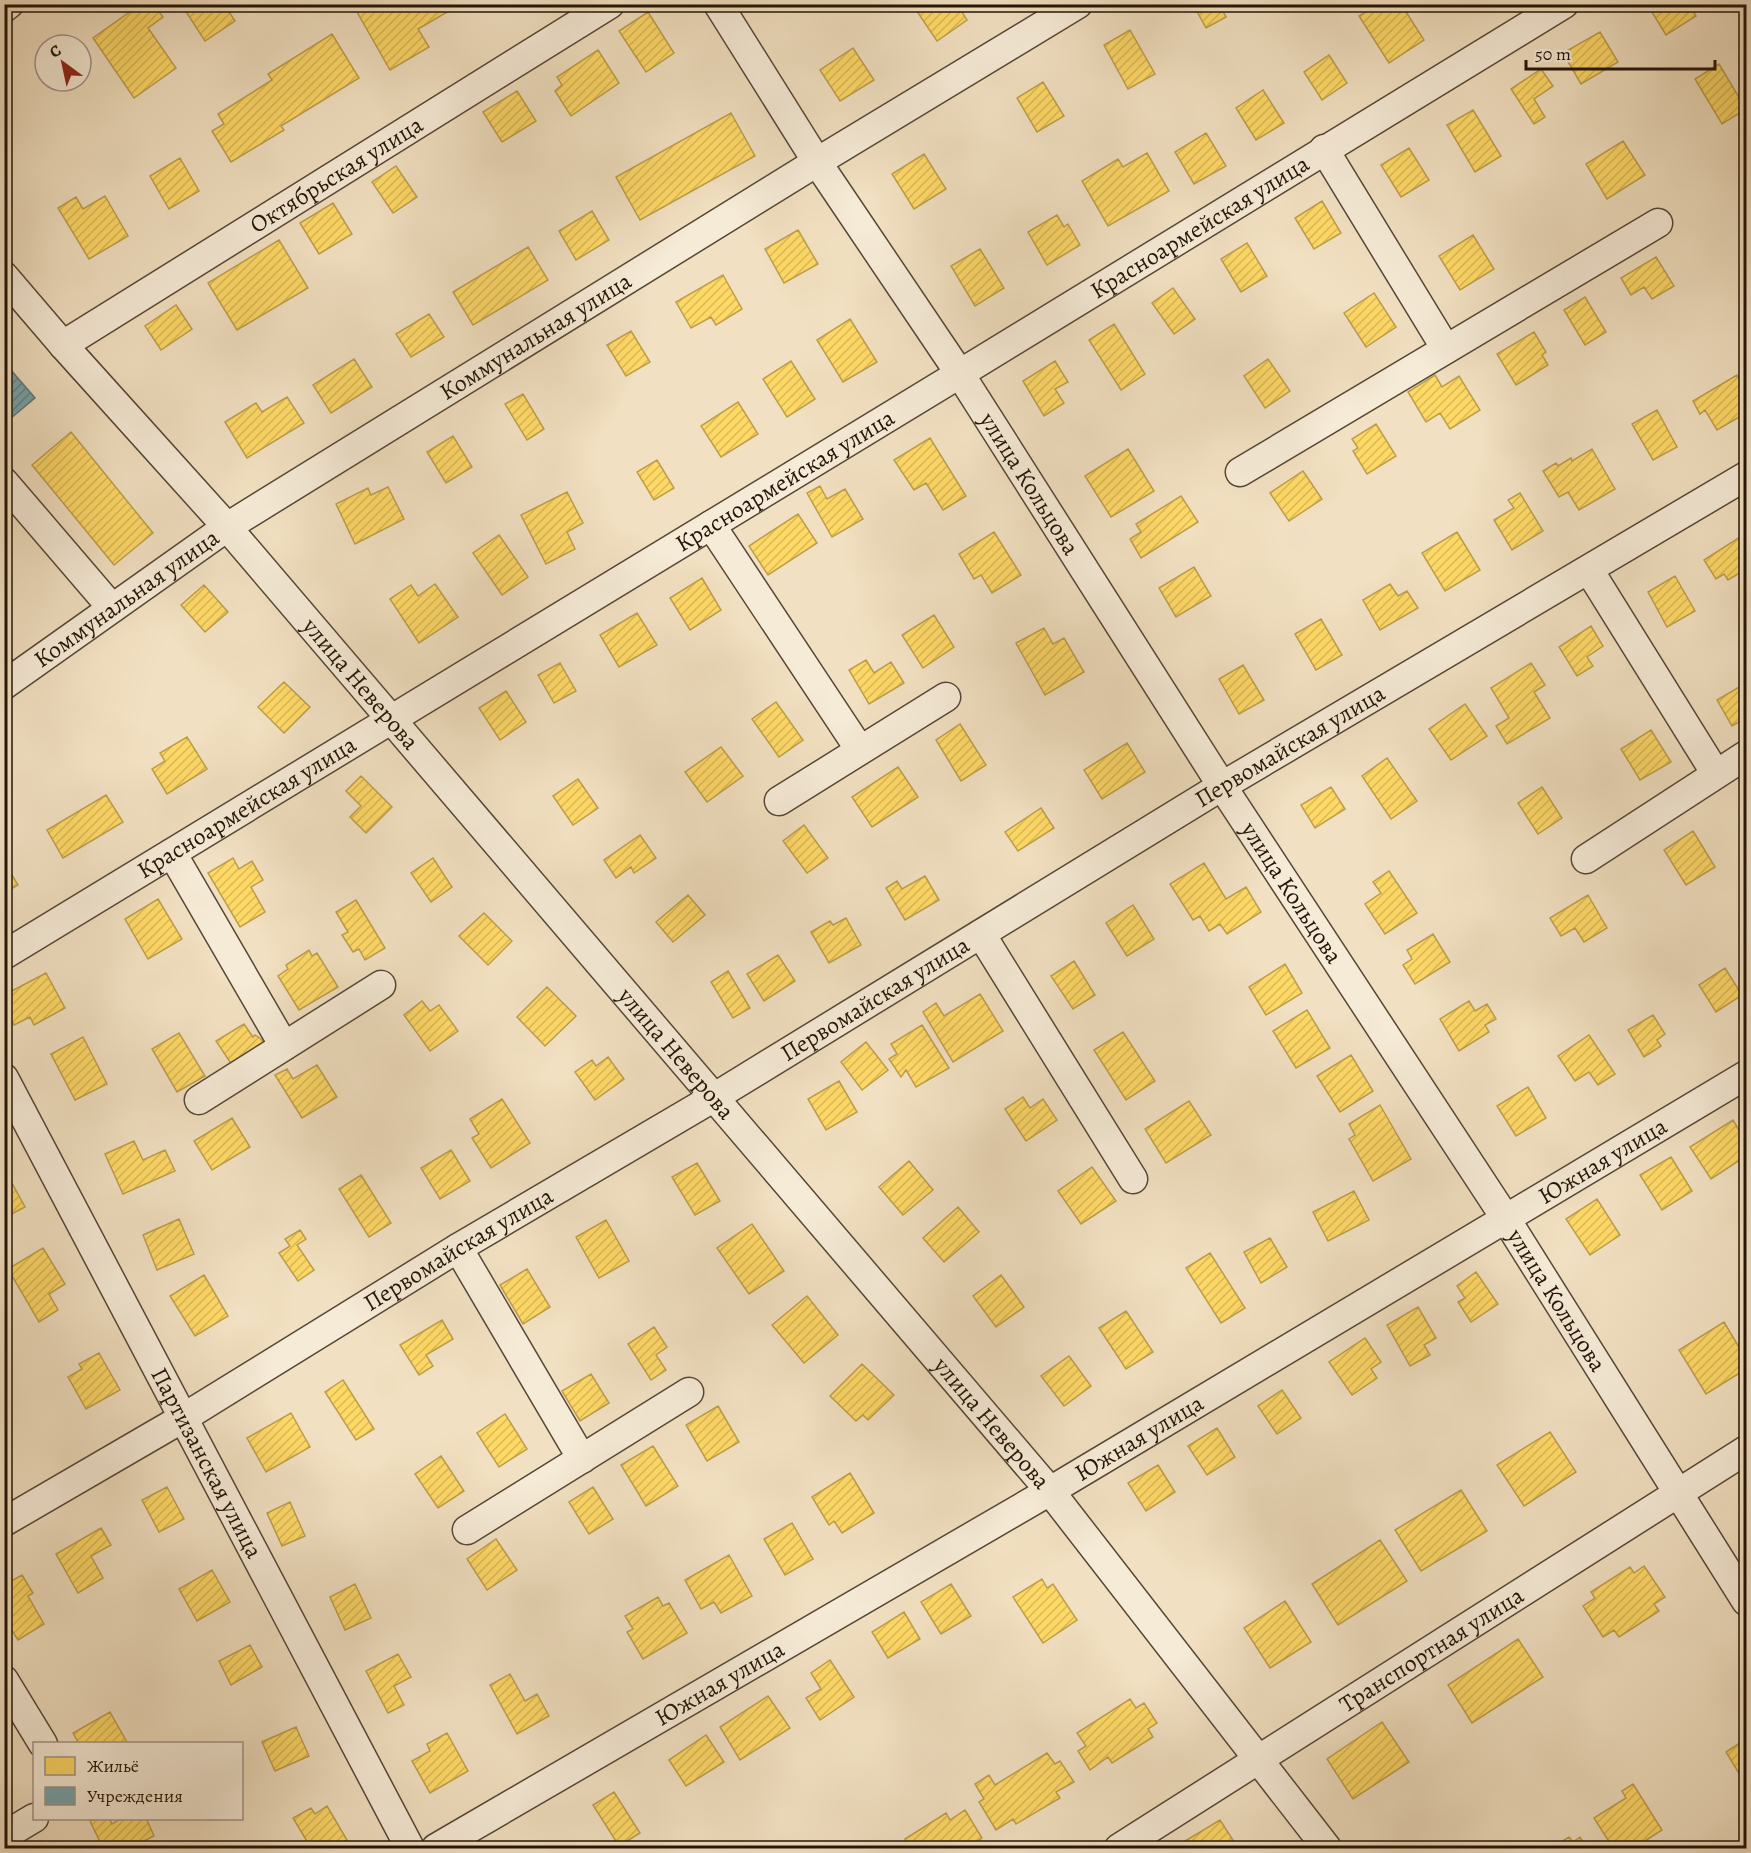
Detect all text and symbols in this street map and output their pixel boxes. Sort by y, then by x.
north arrow [33,33,93,93]
scale bar [1526,33,1715,71]
text: С [45,39,66,63]
text: 50 m [1535,42,1571,66]
street label: Октябрьская улица [244,109,429,241]
street label: Красноармейская улица [1084,147,1315,306]
street label: Коммунальная улица [433,265,637,408]
street label: Красноармейская улица [669,401,901,559]
street label: улица Кольцова [972,405,1087,561]
street label: Коммунальная улица [27,522,225,675]
street label: улица Неверова [295,610,426,757]
street label: Первомайская улица [1189,677,1391,815]
street label: Красноармейская улица [131,728,362,886]
street label: улица Кольцова [1233,815,1350,970]
street label: Первомайская улица [774,929,975,1069]
street label: улица Неверова [610,980,742,1126]
street label: Южная улица [1532,1110,1673,1212]
street label: Первомайская улица [357,1180,559,1319]
street label: улица Кольцова [1499,1222,1614,1378]
street label: улица Неверова [926,1349,1058,1496]
street label: Партизанская улица [143,1362,270,1564]
street label: Южная улица [1069,1387,1209,1489]
street label: Транспортная улица [1333,1579,1530,1720]
street label: Южная улица [649,1633,790,1733]
legend [33,1742,243,1820]
text: Жильё [87,1754,139,1778]
text: Учреждения [87,1784,183,1808]

